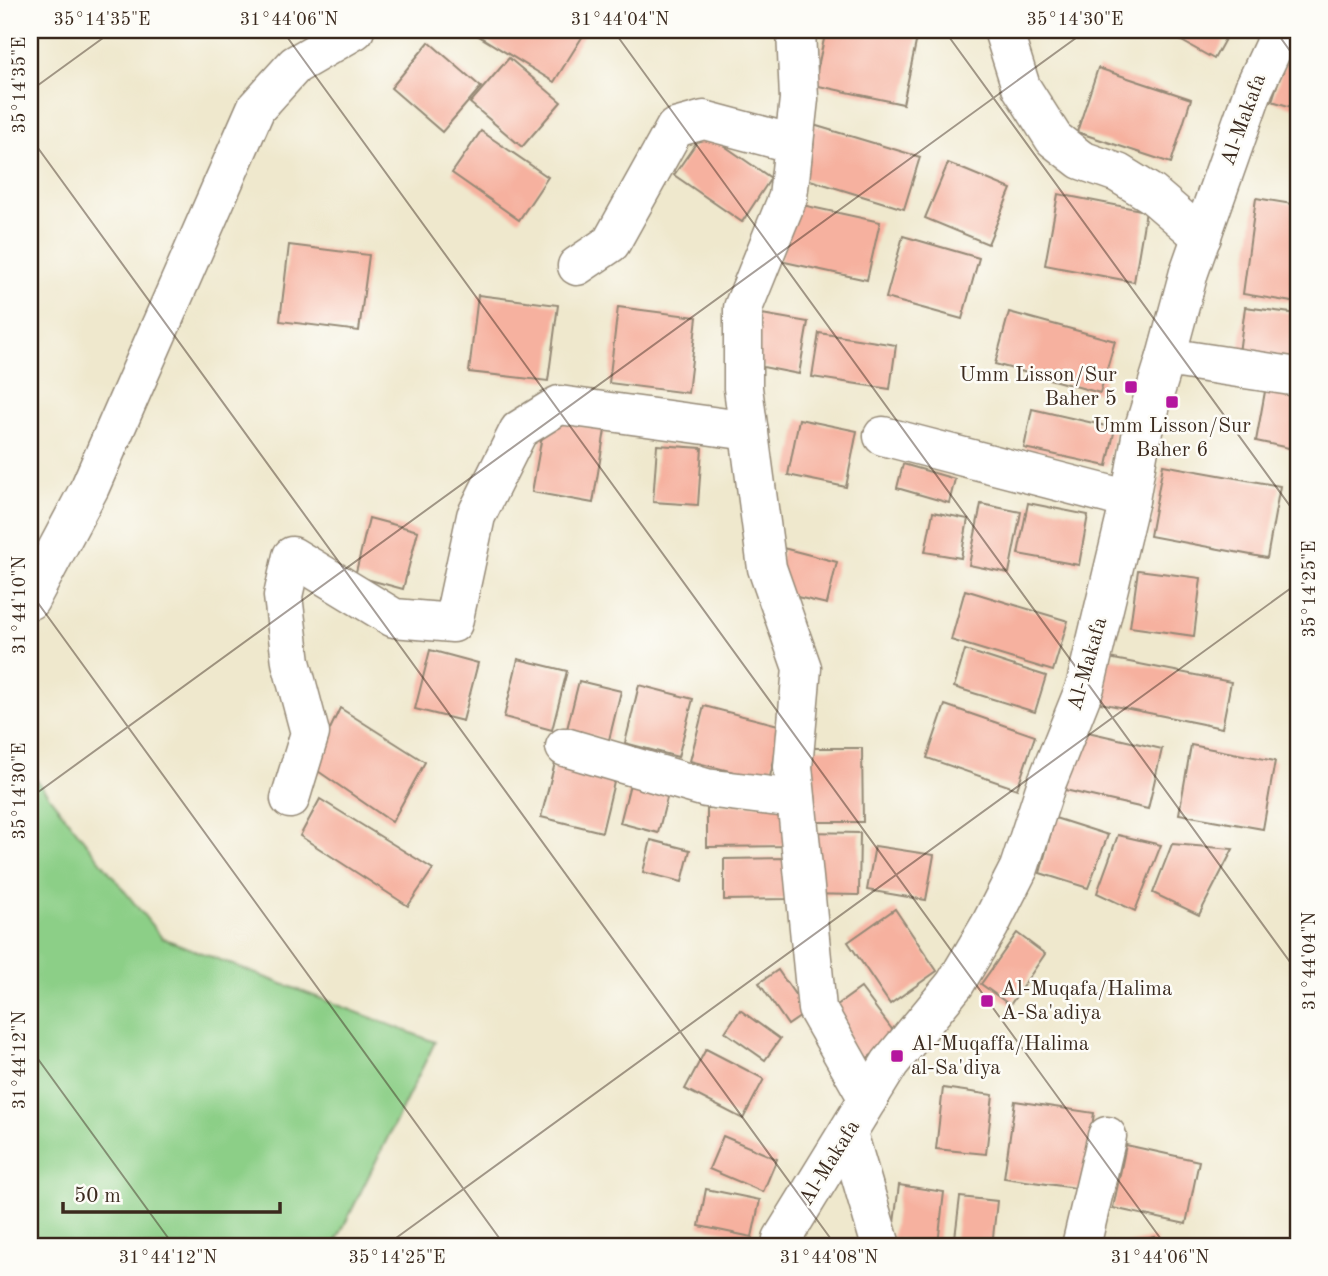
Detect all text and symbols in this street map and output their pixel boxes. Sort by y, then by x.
text: 35°14'35"E [54,11,150,29]
text: 31°44'06"N [240,11,338,29]
text: 31°44'04"N [571,11,669,29]
text: 35°14'30"E [1027,11,1123,29]
text: 35°14'35"E [11,37,29,133]
street label: Al-Makafa [1218,71,1270,169]
place label: Umm Lisson/Sur Baher 5 [959,365,1117,410]
marker: Umm Lisson/Sur Baher 5 [1123,379,1139,395]
marker: Umm Lisson/Sur Baher 6 [1164,394,1180,410]
place label: Umm Lisson/Sur Baher 6 [1093,416,1251,461]
text: 35°14'25"E [1301,541,1319,637]
text: 31°44'10"N [11,556,29,654]
street label: Al-Makafa [1065,615,1111,713]
text: 35°14'30"E [11,743,29,839]
text: 31°44'04"N [1301,912,1319,1010]
place label: Al-Muqafa/Halima A-Sa'adiya [1001,979,1172,1024]
marker: Al-Muqafa/Halima A-Sa'adiya [979,993,995,1009]
text: 31°44'12"N [11,1011,29,1109]
place label: Al-Muqaffa/Halima al-Sa'diya [911,1034,1089,1079]
marker: Al-Muqaffa/Halima al-Sa'diya [889,1048,905,1064]
street label: Al-Makafa [796,1117,864,1209]
scale bar [63,1171,280,1215]
text: 50 m [74,1186,121,1207]
text: 31°44'12"N [119,1249,217,1267]
text: 35°14'25"E [349,1249,445,1267]
text: 31°44'08"N [780,1249,878,1267]
text: 31°44'06"N [1111,1249,1209,1267]

